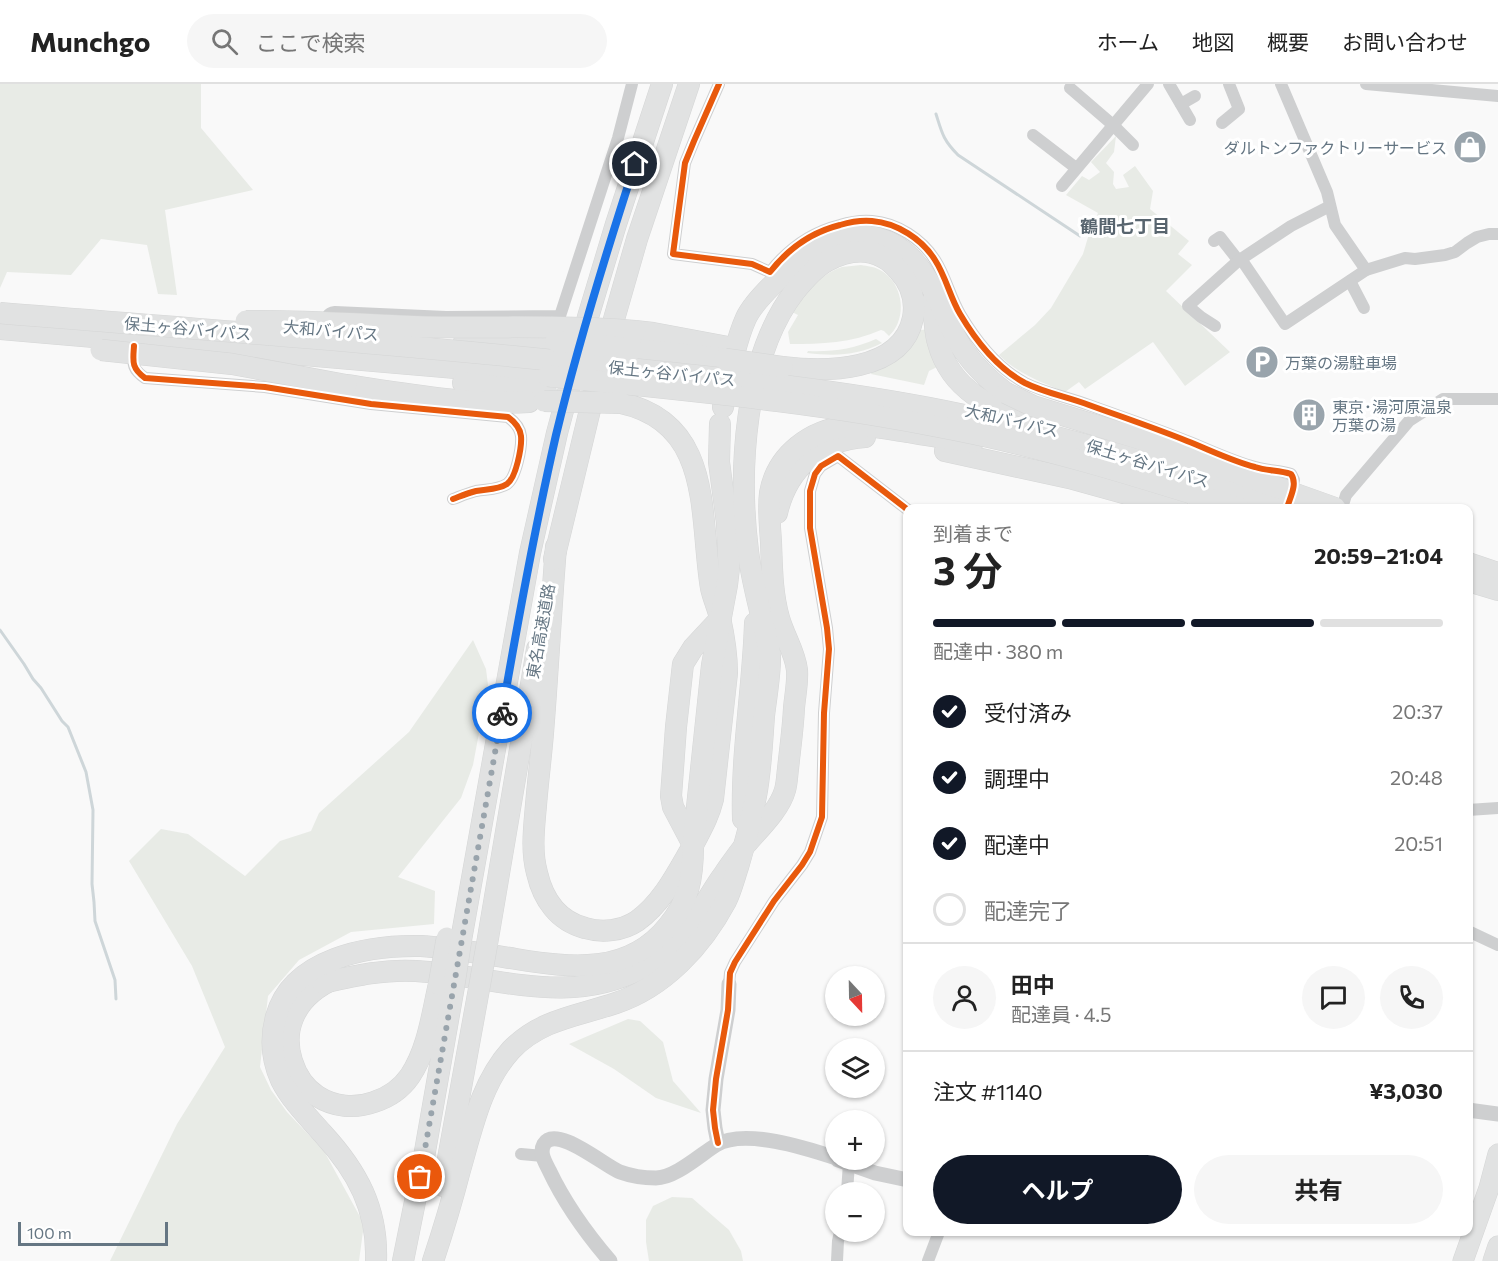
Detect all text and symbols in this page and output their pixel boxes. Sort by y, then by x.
search box [187,14,607,68]
text: Munchgo [30,24,151,58]
icon: search [208,25,241,58]
text: ここで検索 [256,29,366,56]
text: ホーム [1097,29,1159,54]
text: 地図 [1192,29,1234,54]
text: 概要 [1267,29,1309,54]
text: お問い合わせ [1342,29,1468,54]
shop icon: ダルトンファクトリーサービス [1452,129,1488,165]
pin [609,138,660,189]
place label: ダルトンファクトリーサービス [1224,138,1447,157]
icon: home [618,147,651,180]
district label: 鶴間七丁目 [1080,215,1170,237]
street label: 保土ヶ谷バイパス [124,313,252,343]
street label: 大和バイパス [283,316,379,344]
parking icon: 万葉の湯駐車場 [1244,344,1280,380]
place label: 万葉の湯駐車場 [1285,353,1397,372]
street label: 保土ヶ谷バイパス [608,357,736,389]
building icon: 東京･湯河原温泉 万葉の湯 [1291,397,1327,433]
place label: 東京･湯河原温泉 万葉の湯 [1332,397,1452,434]
street label: 大和バイパス [963,400,1061,440]
street label: 保土ヶ谷バイパス [1084,435,1212,491]
text: 到着まで [933,521,1013,545]
text: 20:59–21:04 [1314,542,1443,569]
text: 3 分 [933,545,1002,593]
street label: 東名高速道路 [522,582,558,680]
text: 配達中 · 380 m [933,639,1063,663]
courier [472,683,532,743]
icon: check [933,695,966,728]
icon: bike [486,697,519,730]
text: 受付済み [984,699,1072,726]
text: 20:37 [1392,699,1443,723]
icon: check [933,761,966,794]
text: 調理中 [984,765,1050,792]
text: 20:48 [1390,765,1443,789]
icon: check [933,827,966,860]
text: 配達中 [984,831,1050,858]
text: 20:51 [1394,831,1443,855]
text: 配達完了 [984,897,1072,924]
north arrow [825,966,885,1026]
map controls [825,966,885,1242]
button: person [933,966,996,1029]
button: chat [1302,966,1365,1029]
button: phone [1380,966,1443,1029]
text: 田中 [1011,971,1055,998]
text: 配達員 · 4.5 [1011,1002,1111,1026]
button: layers [825,1038,885,1098]
text: ¥3,030 [1369,1077,1443,1104]
text: 注文 #1140 [933,1078,1043,1105]
button: + [825,1110,885,1170]
pin [394,1151,445,1202]
button: ヘルプ [933,1155,1182,1224]
button: 共有 [1194,1155,1443,1224]
icon: bag [403,1160,436,1193]
button: − [825,1182,885,1242]
scale bar [18,1219,168,1246]
text: 100 m [27,1223,72,1242]

